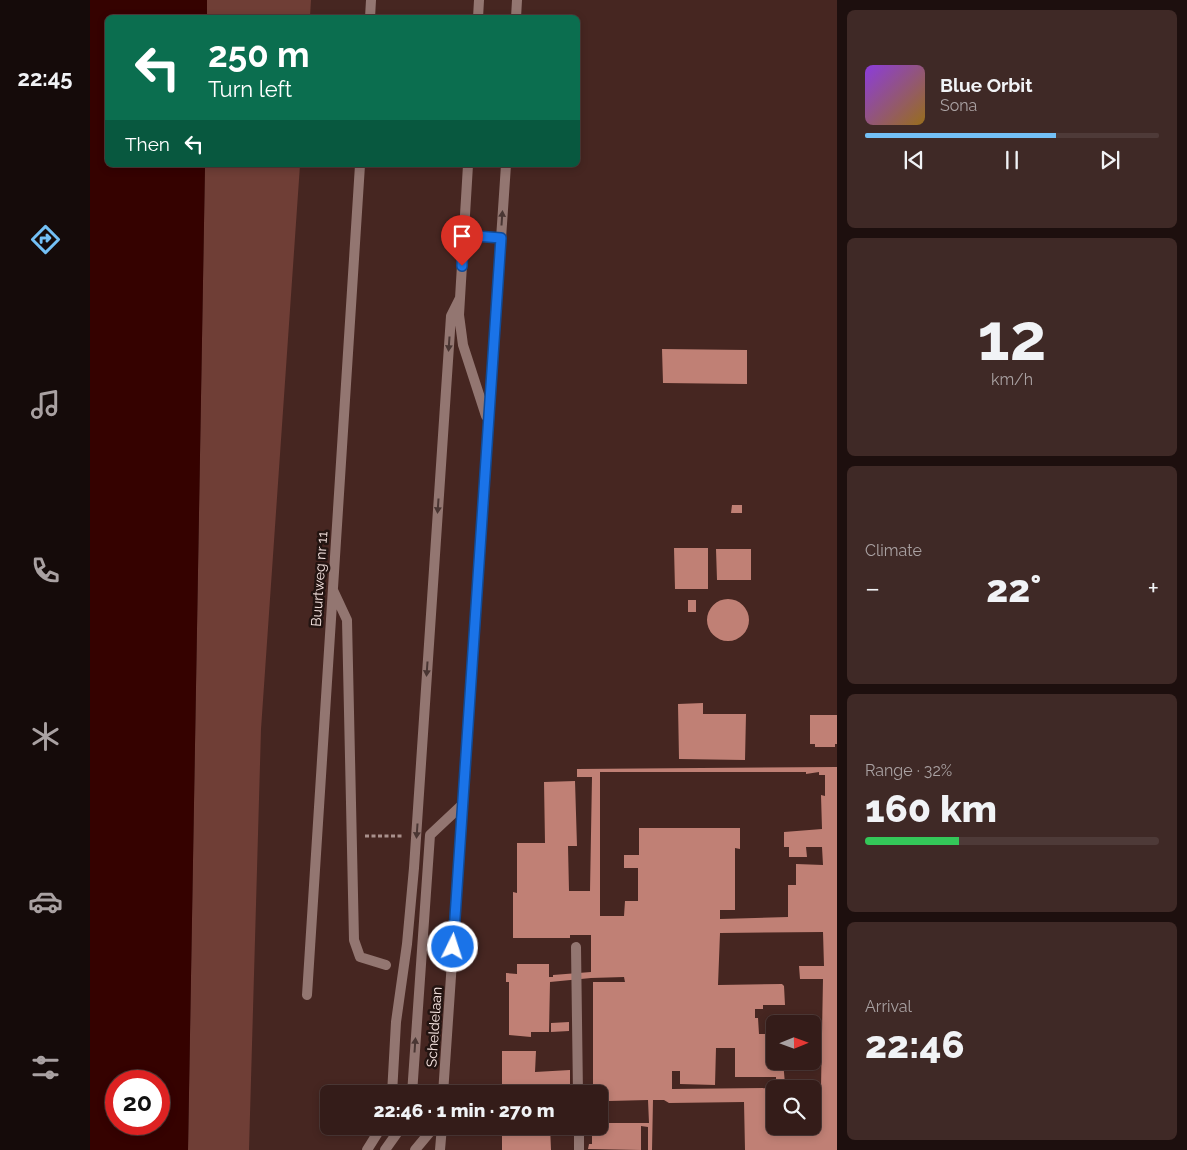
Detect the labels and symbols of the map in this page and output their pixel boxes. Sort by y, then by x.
one-way arrow [499,210,507,226]
pin [441,215,483,266]
one-way arrow [445,337,453,353]
one-way arrow [434,499,442,515]
street label: Buurtweg nr 11 [308,531,330,627]
one-way arrow [423,661,431,677]
one-way arrow [412,823,420,839]
position arrow [426,920,478,972]
street label: Scheldelaan [423,986,445,1068]
north arrow [766,1015,821,1070]
one-way arrow [411,1037,419,1053]
speed limit sign: 20 [105,1070,170,1135]

